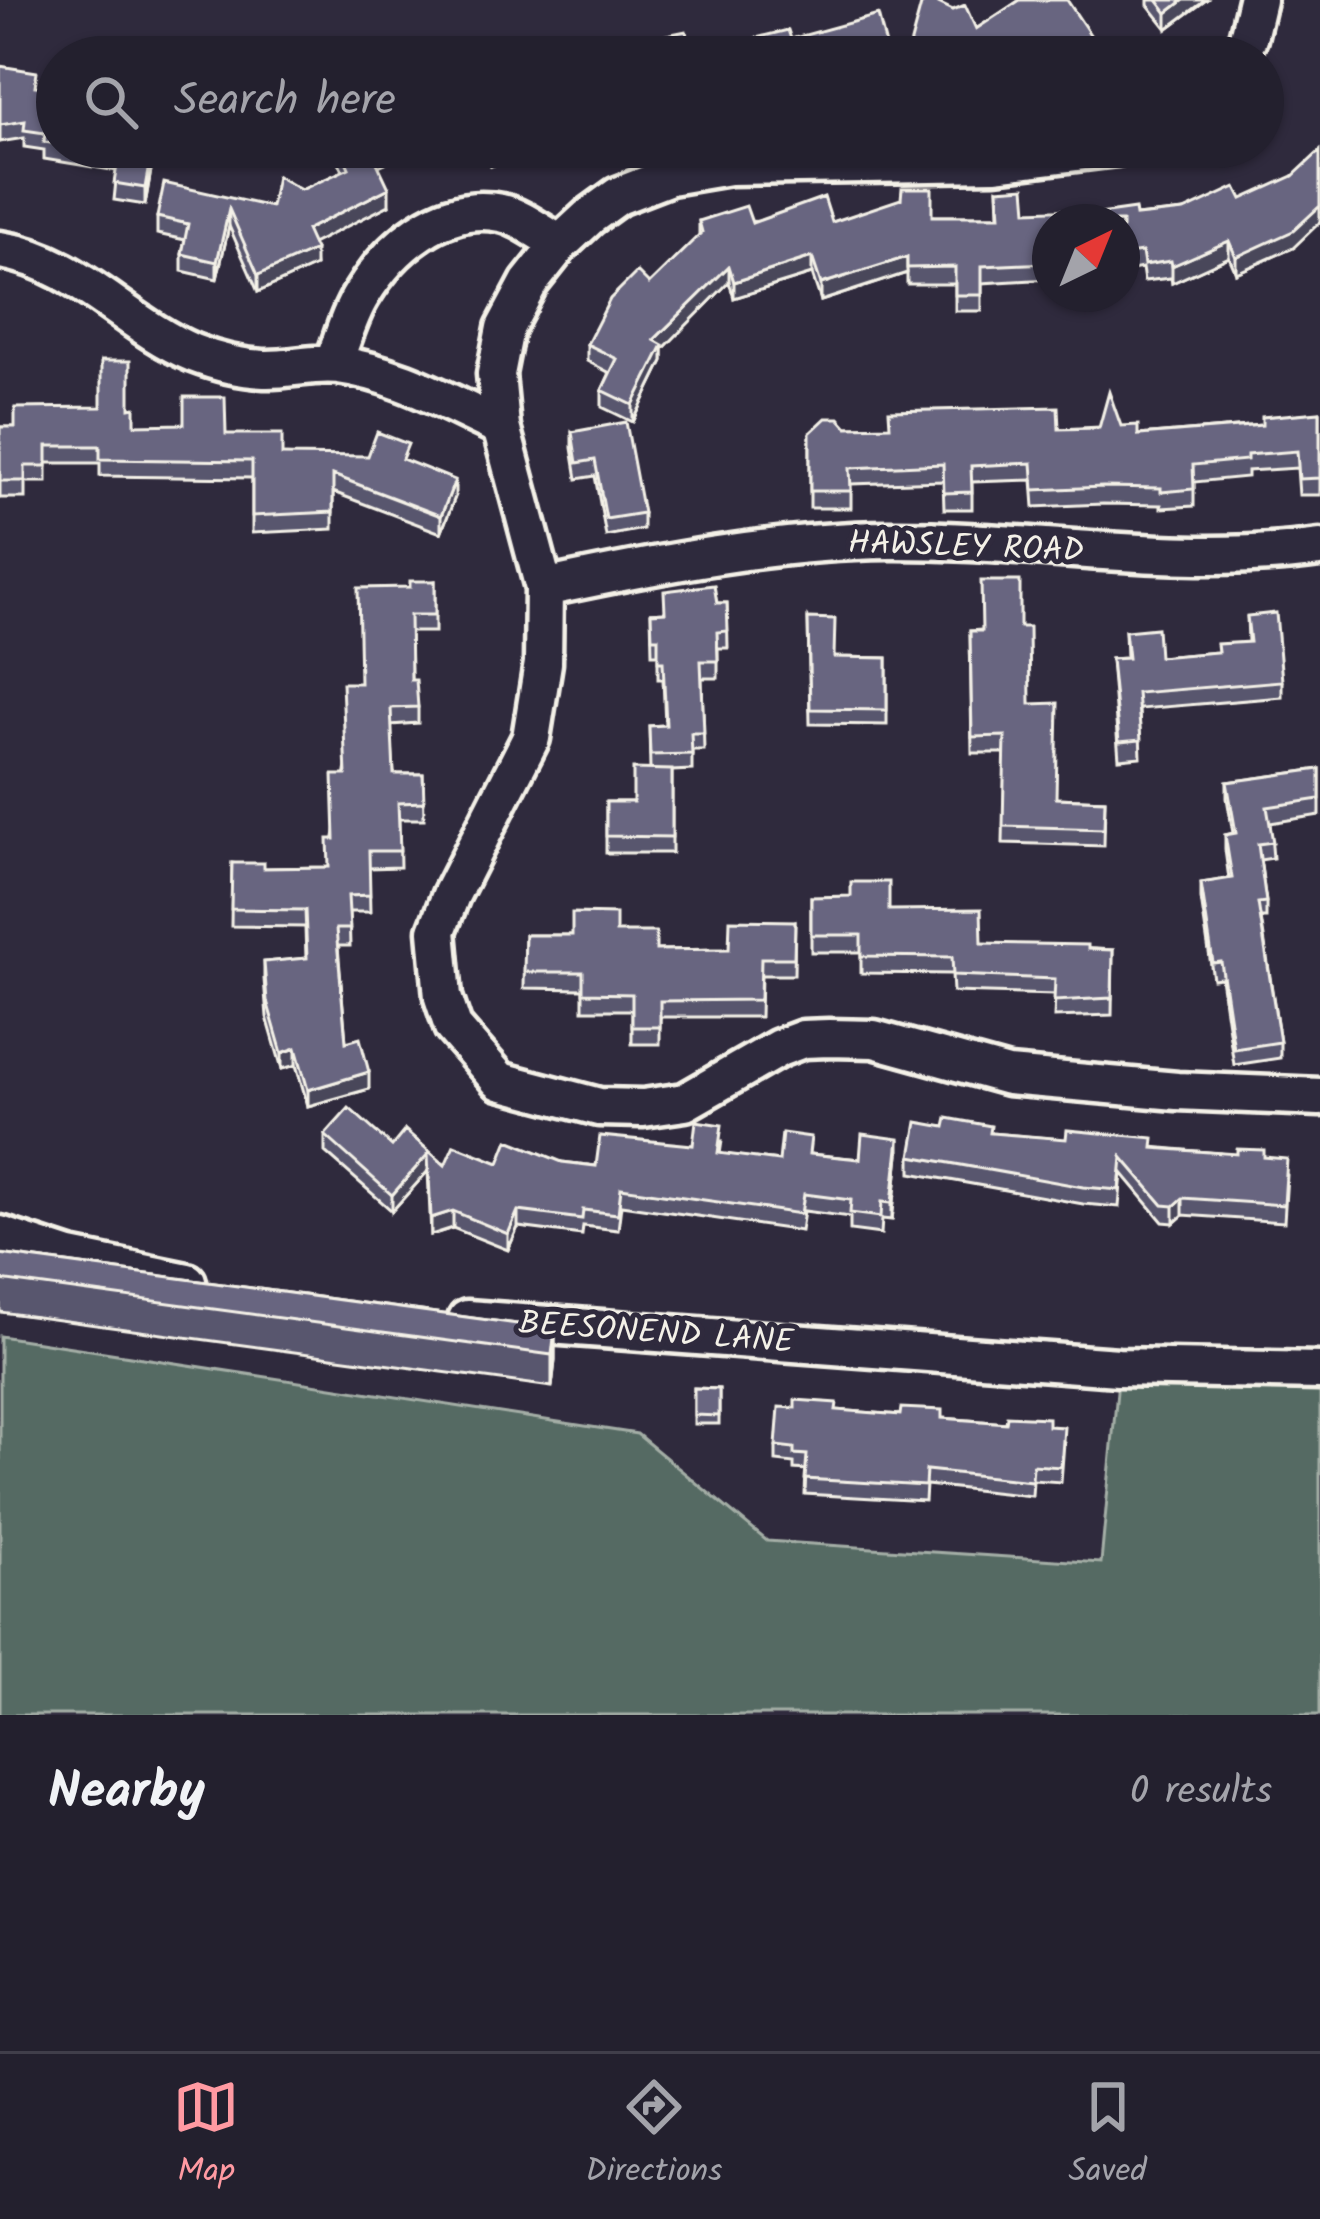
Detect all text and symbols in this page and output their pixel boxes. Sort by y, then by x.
search box [36,36,1284,168]
text: Search here [174,66,396,138]
icon: search [78,69,144,135]
north arrow [1032,204,1140,312]
street label: HAWSLEY ROAD [847,517,1085,579]
street label: BEESONEND LANE [517,1298,796,1370]
text: Nearby [48,1753,205,1834]
text: 0 results [1130,1762,1272,1824]
tab: Map [173,2074,239,2199]
tab: Directions [585,2074,722,2199]
tab: Saved [1069,2074,1147,2199]

